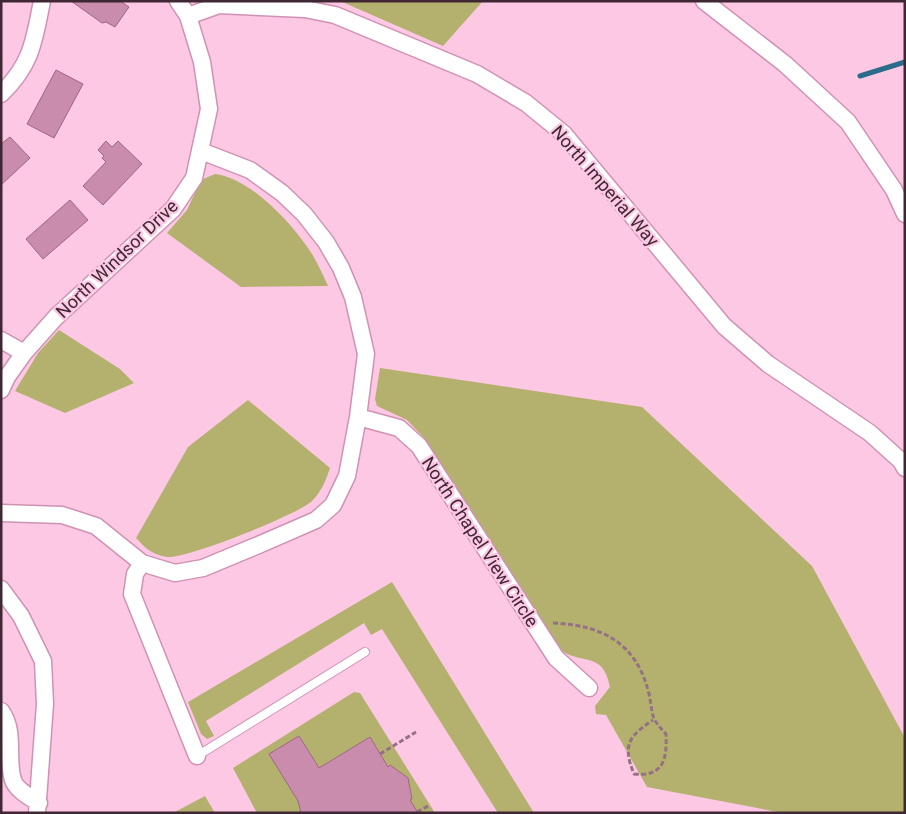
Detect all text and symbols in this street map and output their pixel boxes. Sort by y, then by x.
street label: North Imperial Way [547,121,664,251]
street label: North Windsor Drive [51,195,182,322]
street label: North Chapel View Circle [418,453,543,631]

